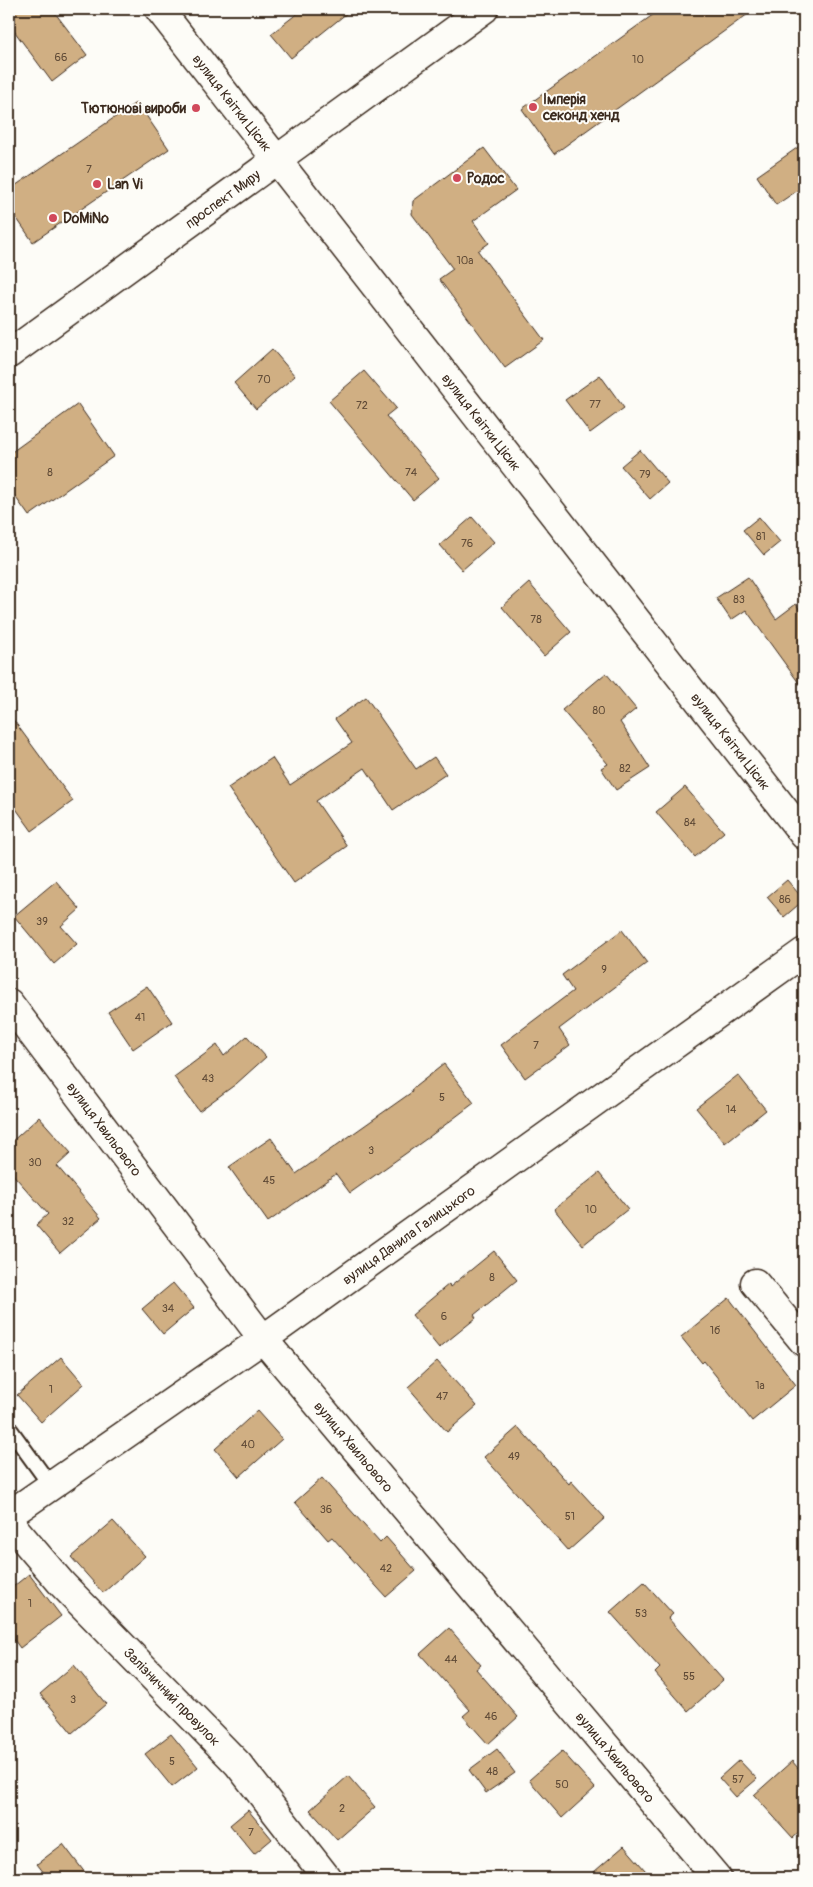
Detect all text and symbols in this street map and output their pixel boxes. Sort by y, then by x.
house number: 66 [55,51,67,64]
street label: вулиця Квітки Цісик [189,51,275,155]
house number: 10 [632,53,644,66]
place label: Імперія секонд хенд [542,91,620,124]
place label: Тютюнові вироби [80,100,187,117]
marker: Імперія секонд хенд [527,101,539,113]
marker: Тютюнові вироби [190,102,202,114]
house number: 7 [86,163,92,176]
street label: проспект Миру [182,166,264,232]
place label: Родос [467,170,505,187]
marker: Родос [451,172,463,184]
place label: Lan Vi [107,176,143,193]
marker: Lan Vi [91,178,103,190]
place label: DoMiNo [63,210,109,227]
marker: DoMiNo [47,212,59,224]
house number: 10а [457,254,473,267]
street label: вулиця Квітки Цісик [438,370,524,474]
house number: 70 [257,373,271,386]
house number: 77 [589,398,601,411]
house number: 72 [356,399,368,412]
house number: 8 [47,466,53,479]
house number: 74 [405,466,418,479]
house number: 79 [639,468,651,481]
house number: 81 [756,530,766,543]
house number: 76 [461,537,473,550]
house number: 83 [733,593,745,606]
house number: 78 [530,613,542,626]
street label: вулиця Квітки Цісик [687,689,774,794]
house number: 80 [592,704,606,717]
house number: 82 [619,762,631,775]
house number: 84 [684,816,697,829]
house number: 86 [779,893,791,906]
house number: 39 [36,915,48,928]
house number: 9 [601,963,607,976]
house number: 41 [135,1011,145,1024]
house number: 7 [533,1039,539,1052]
house number: 43 [202,1072,214,1085]
street label: вулиця Хвильового [63,1079,145,1180]
house number: 5 [439,1091,445,1104]
house number: 14 [726,1103,737,1116]
house number: 3 [368,1144,374,1157]
house number: 30 [28,1156,42,1169]
house number: 45 [263,1174,275,1187]
street label: вулиця Данила Галицького [339,1182,479,1288]
house number: 10 [585,1203,597,1216]
house number: 32 [62,1215,74,1228]
house number: 8 [489,1271,495,1284]
house number: 34 [162,1302,175,1315]
house number: 6 [441,1310,447,1323]
house number: 1б [710,1324,721,1337]
house number: 1а [755,1379,765,1392]
house number: 1 [49,1383,53,1396]
house number: 47 [436,1390,448,1403]
street label: вулиця Хвильового [310,1398,397,1496]
house number: 40 [241,1438,255,1451]
house number: 49 [508,1450,520,1463]
house number: 36 [320,1503,332,1516]
house number: 51 [565,1510,575,1523]
house number: 42 [380,1562,392,1575]
house number: 1 [28,1597,32,1610]
house number: 53 [635,1607,647,1620]
street label: Залізничний провулок [120,1644,224,1750]
house number: 44 [445,1653,458,1666]
house number: 55 [683,1670,695,1683]
house number: 3 [70,1693,76,1706]
street label: вулиця Хвильового [572,1709,658,1807]
house number: 46 [485,1710,497,1723]
house number: 5 [169,1755,175,1768]
house number: 48 [486,1765,498,1778]
house number: 57 [732,1773,744,1786]
house number: 50 [555,1778,569,1791]
house number: 2 [339,1802,345,1815]
house number: 7 [248,1826,254,1839]

